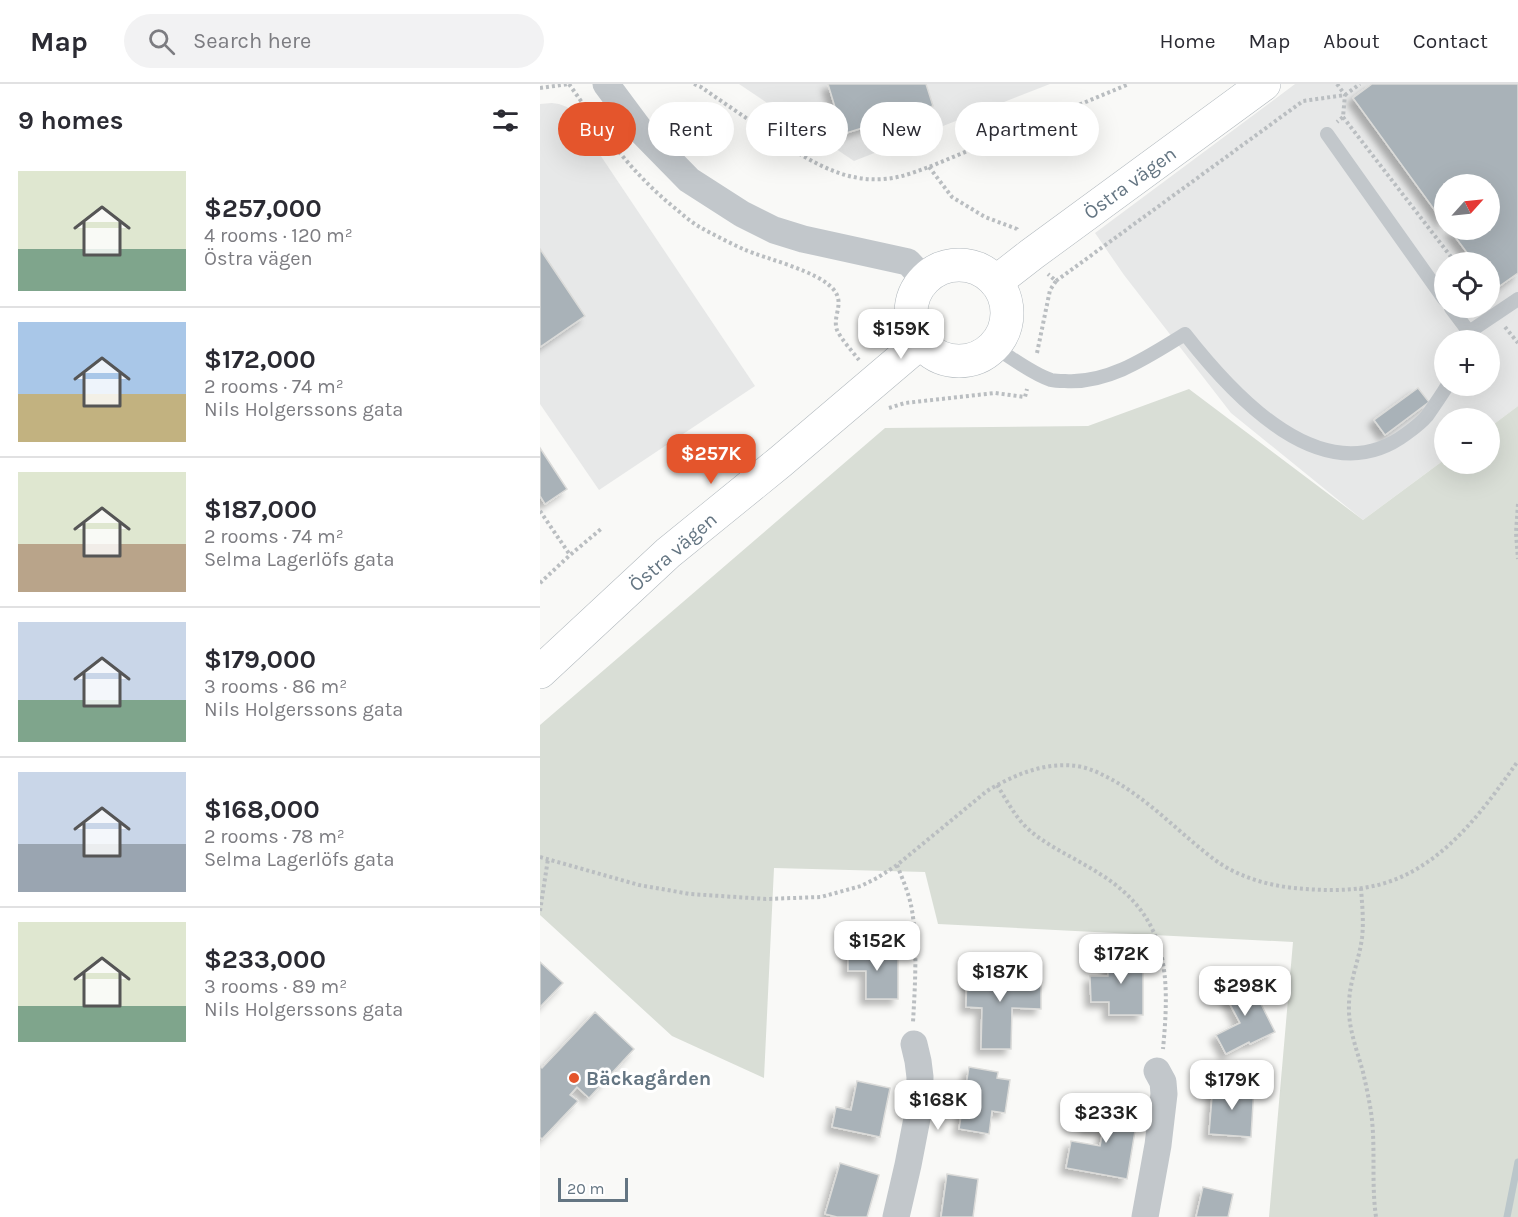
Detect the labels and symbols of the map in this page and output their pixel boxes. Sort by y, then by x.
street label: Östra vägen [1079,142,1181,224]
north arrow [1434,174,1500,240]
pin: $159K [859,309,943,360]
pin: $257K [669,434,753,485]
street label: Östra vägen [624,508,722,596]
pin: $152K [835,921,919,972]
pin: $172K [1079,934,1163,985]
pin: $187K [958,952,1042,1003]
pin: $298K [1203,966,1287,1017]
pin: $179K [1190,1060,1274,1111]
place label: Bäckagården [586,1067,711,1090]
marker: Bäckagården [567,1071,581,1085]
pin: $168K [896,1080,980,1131]
pin: $233K [1064,1093,1148,1144]
scale bar [558,1175,628,1202]

